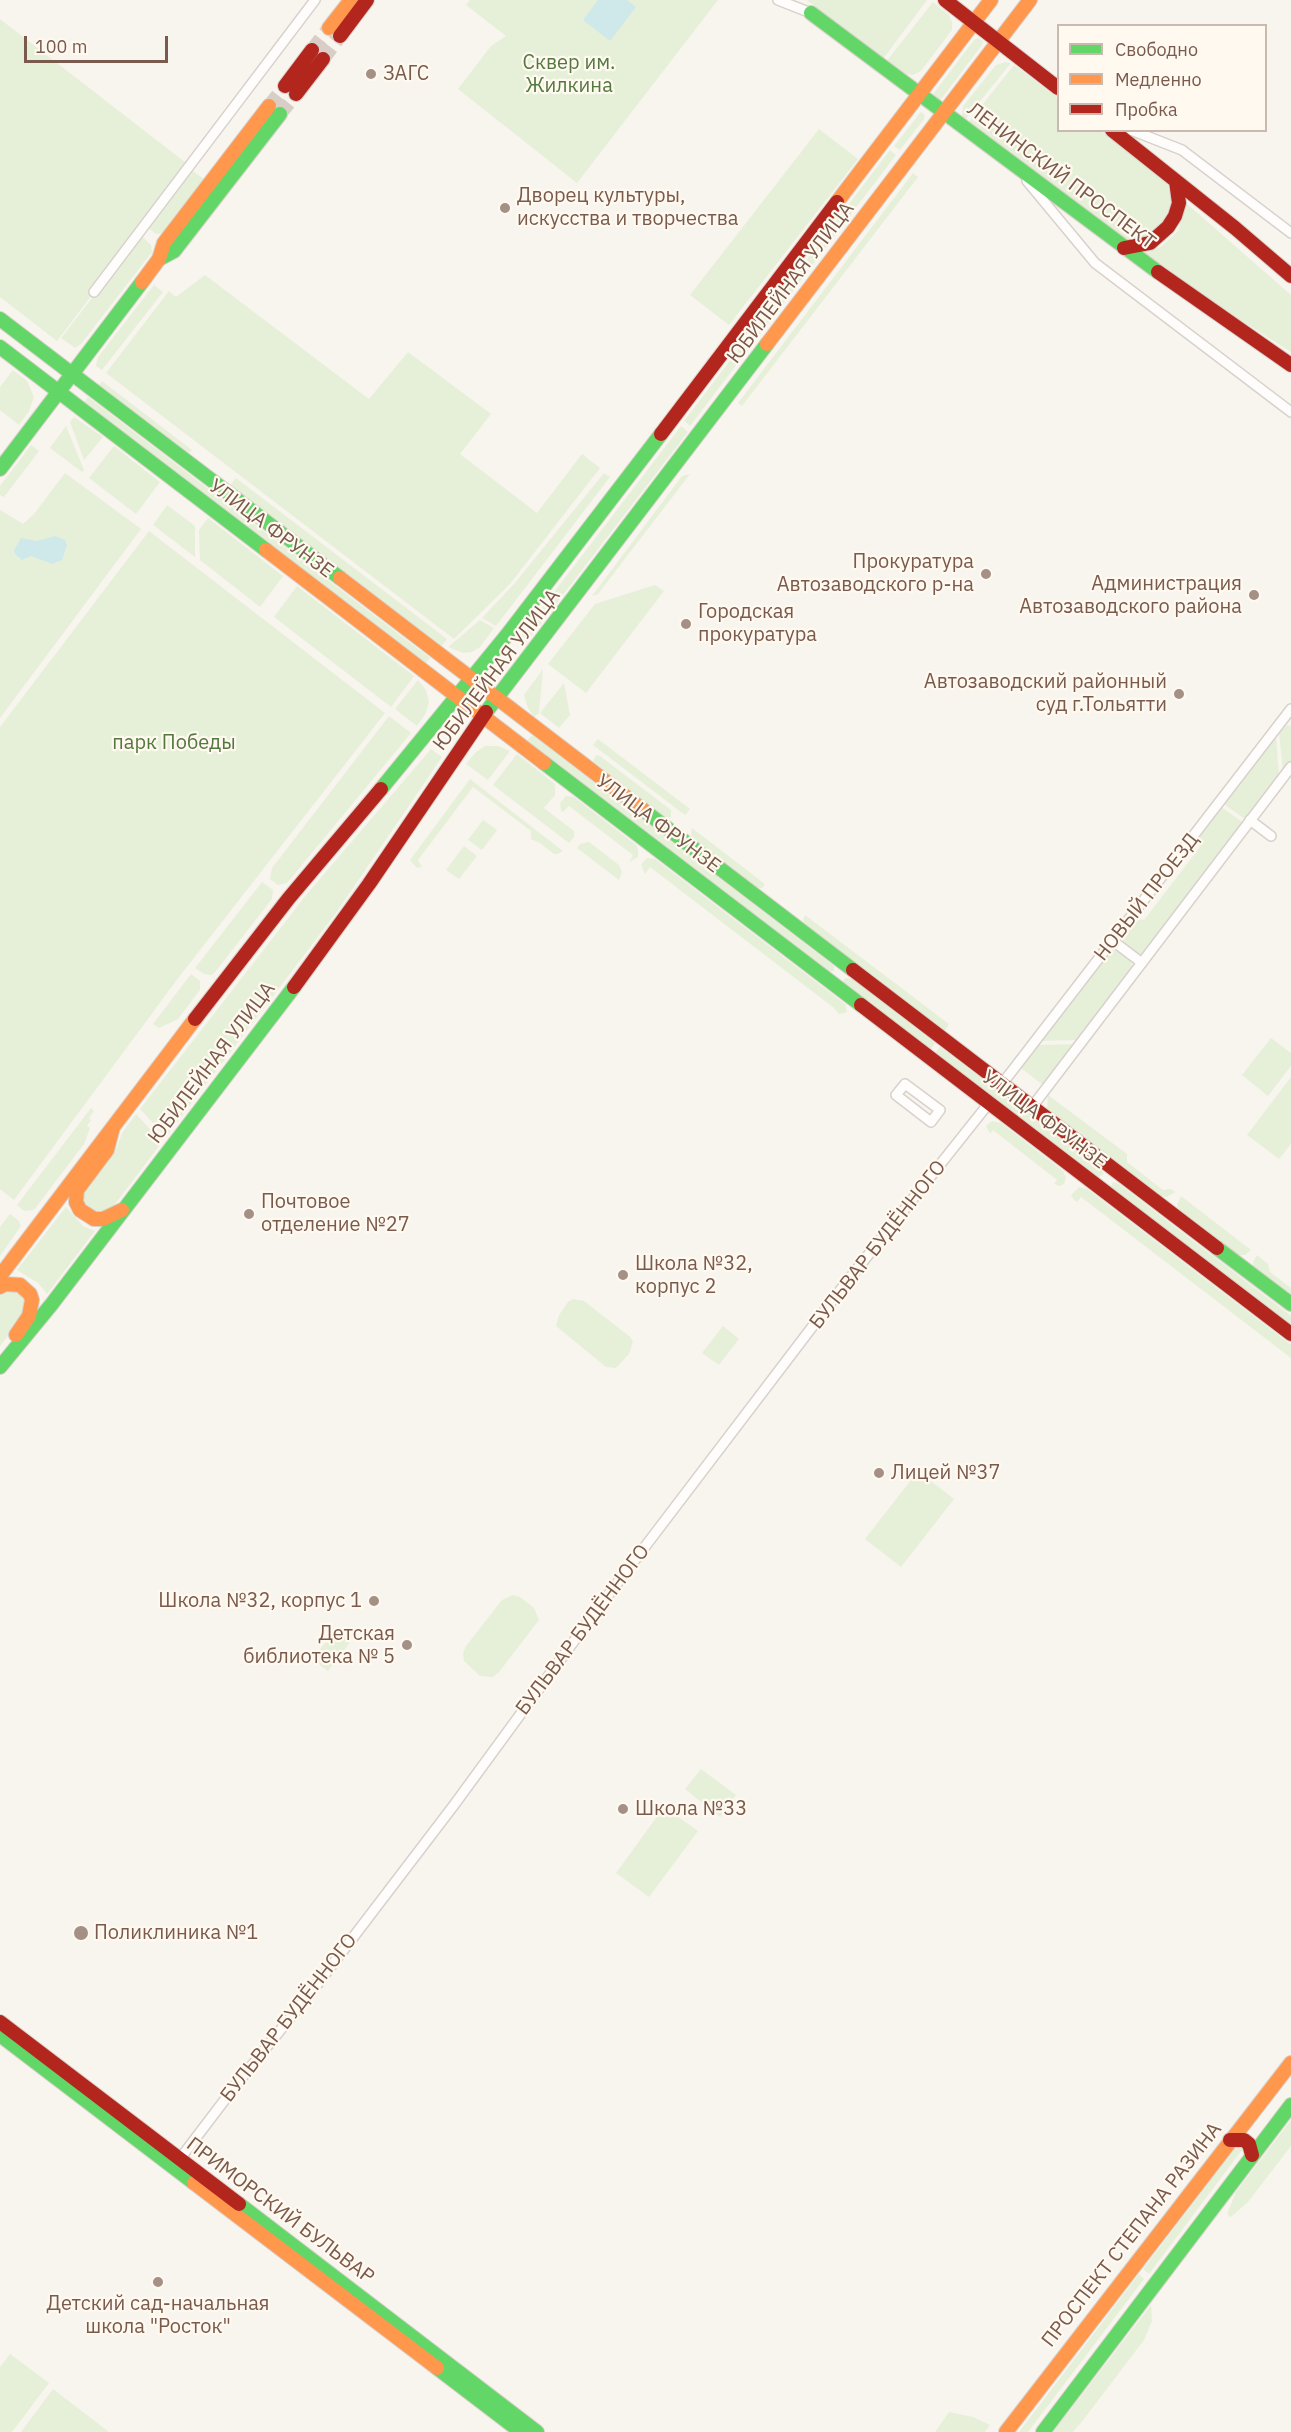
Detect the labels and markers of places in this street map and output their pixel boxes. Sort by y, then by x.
place label: ЗАГС [383,62,429,86]
marker: ЗАГС [364,67,378,81]
place label: Дворец культуры, искусства и творчества [517,184,738,231]
marker: Дворец культуры, искусства и творчества [498,201,512,215]
place label: Прокуратура Автозаводского р-на [777,550,974,597]
marker: Прокуратура Автозаводского р-на [979,567,993,581]
place label: Администрация Автозаводского района [1019,572,1242,619]
marker: Администрация Автозаводского района [1247,588,1261,602]
place label: Городская прокуратура [698,600,817,647]
marker: Городская прокуратура [679,617,693,631]
place label: Автозаводский районный суд г.Тольятти [924,670,1167,717]
marker: Автозаводский районный суд г.Тольятти [1172,687,1186,701]
place label: Почтовое отделение №27 [261,1190,410,1237]
marker: Почтовое отделение №27 [242,1207,256,1221]
place label: Школа №32, корпус 2 [635,1252,753,1299]
marker: Школа №32, корпус 2 [616,1268,630,1282]
place label: Лицей №37 [891,1461,1000,1485]
marker: Лицей №37 [872,1466,886,1480]
place label: Школа №32, корпус 1 [158,1589,362,1613]
marker: Школа №32, корпус 1 [367,1594,381,1608]
place label: Детская библиотека № 5 [243,1622,395,1669]
marker: Детская библиотека № 5 [400,1638,414,1652]
place label: Школа №33 [635,1797,747,1821]
marker: Школа №33 [616,1802,630,1816]
place label: Поликлиника №1 [94,1921,258,1945]
marker: Поликлиника №1 [72,1924,90,1942]
marker: Детский сад-начальная школа "Росток" [151,2275,165,2289]
place label: Детский сад-начальная школа "Росток" [46,2292,270,2339]

